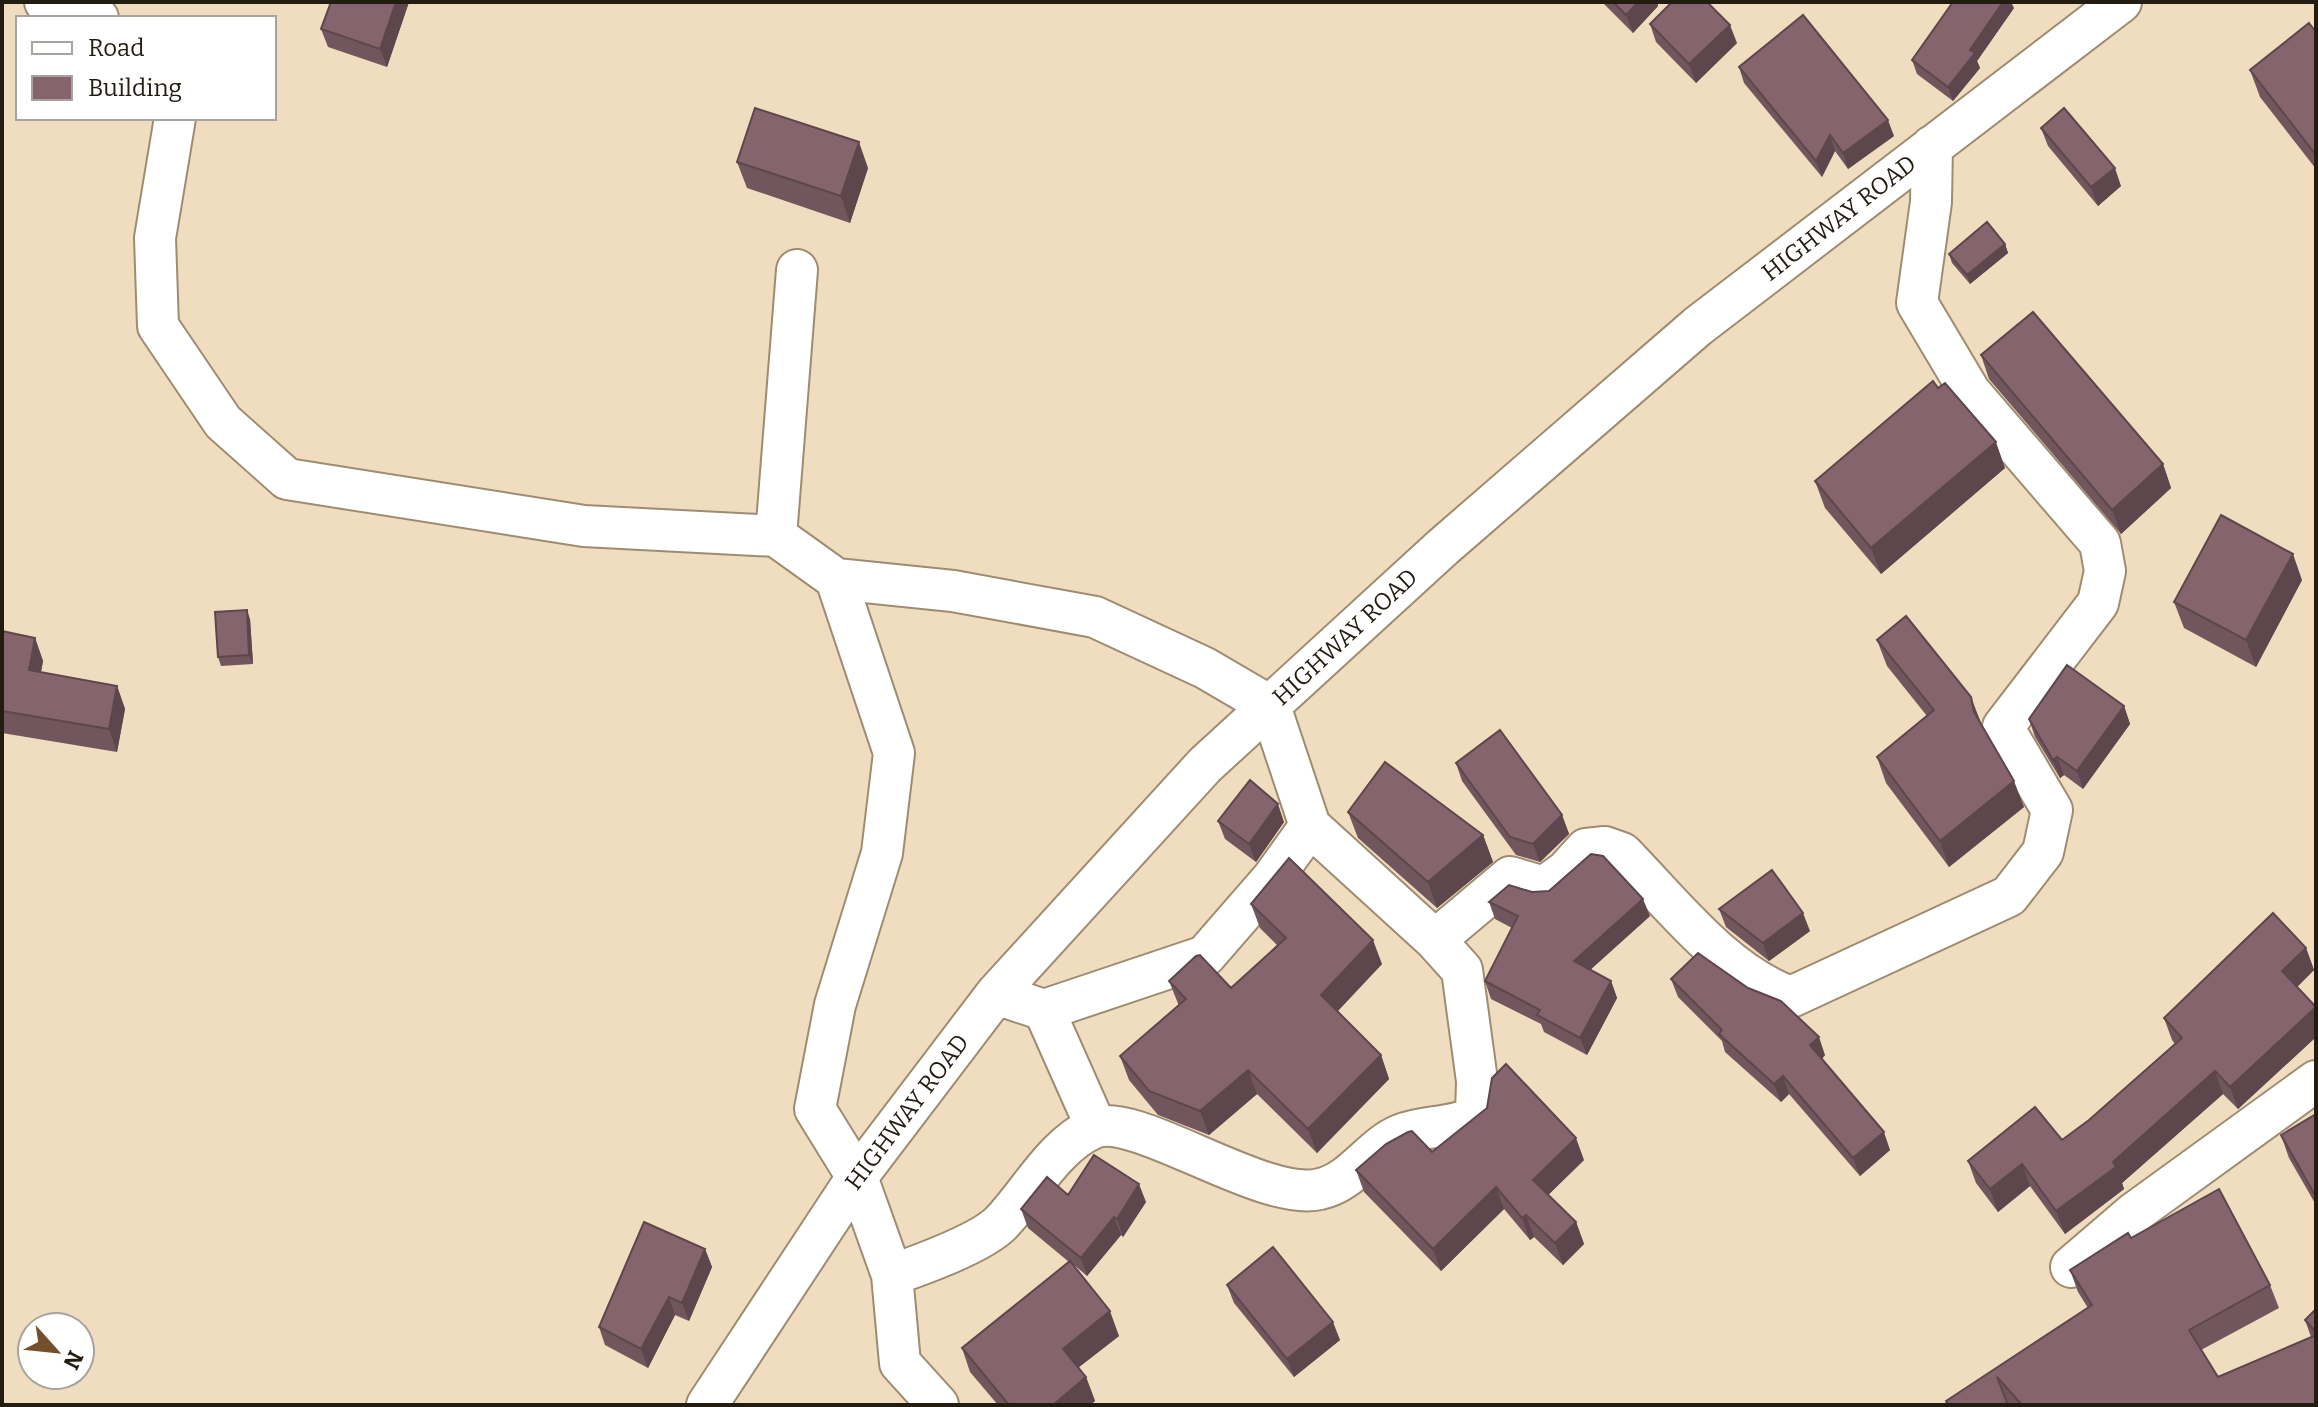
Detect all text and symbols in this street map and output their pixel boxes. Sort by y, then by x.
legend [16,16,276,120]
text: Road [88,34,144,62]
text: Building [88,74,182,102]
street label: HIGHWAY ROAD [1756,149,1922,287]
street label: HIGHWAY ROAD [1267,563,1423,711]
street label: HIGHWAY ROAD [839,1029,975,1195]
north arrow [16,1311,96,1391]
text: N [57,1346,89,1374]

